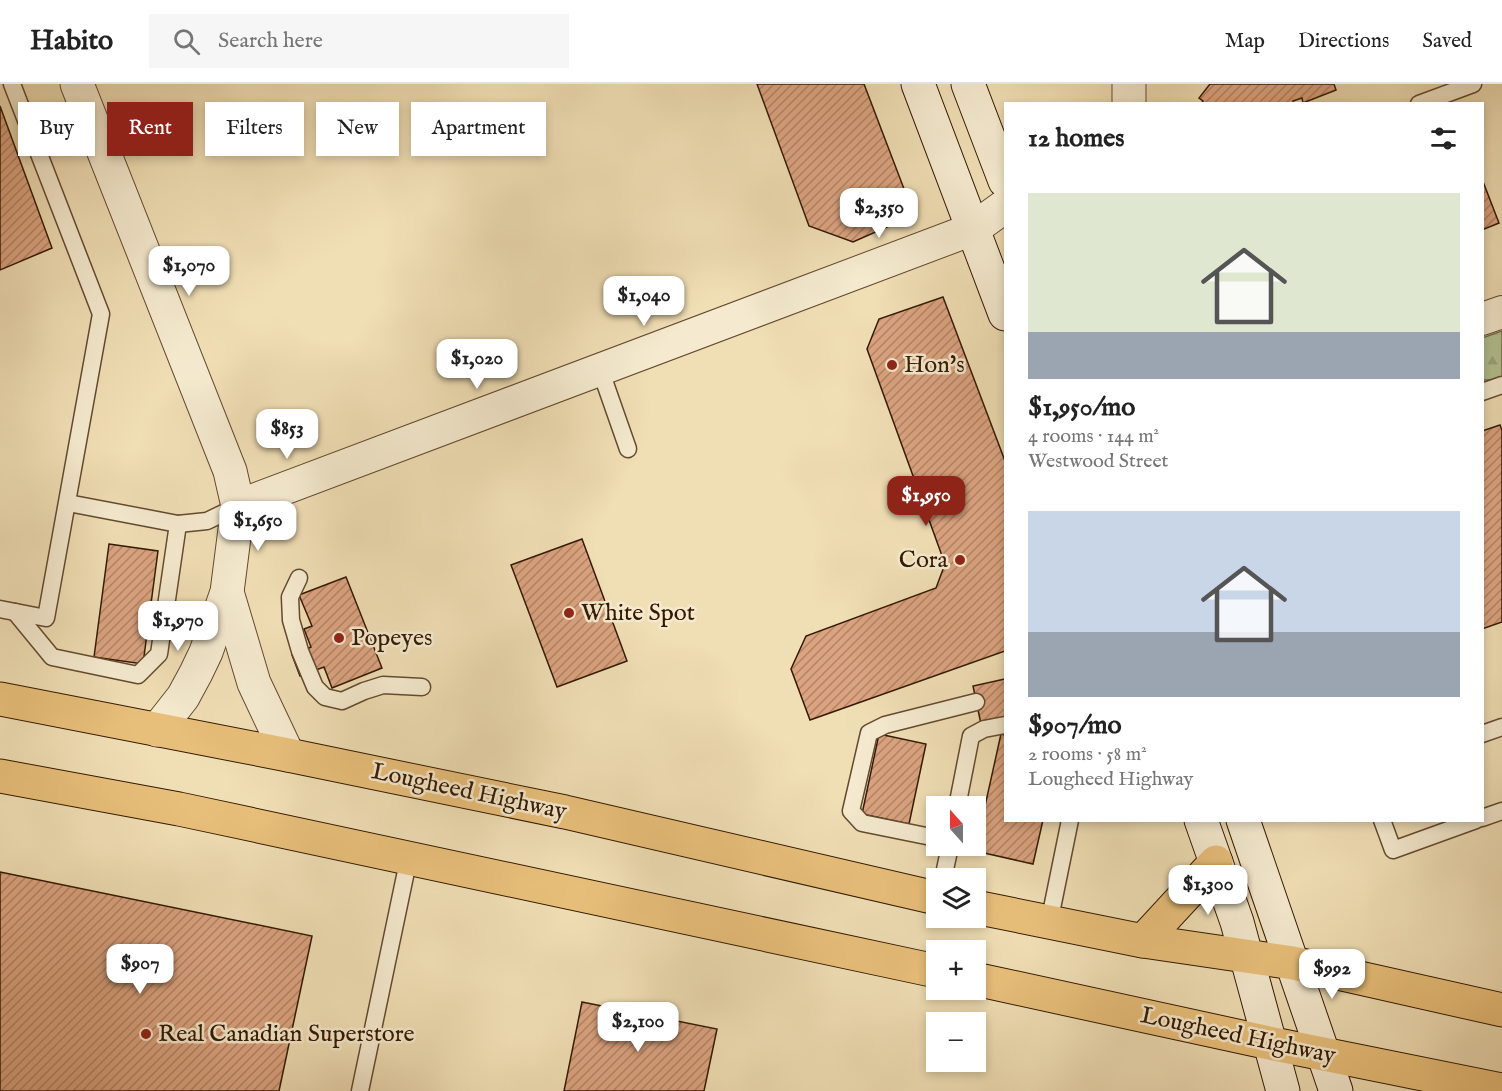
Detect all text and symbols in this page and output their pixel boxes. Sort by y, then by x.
search box [149,14,569,68]
text: Habito [30,24,113,59]
icon: search [170,25,203,58]
text: Search here [218,27,323,55]
text: Map [1225,28,1265,55]
text: Directions [1298,28,1389,55]
text: Saved [1422,28,1472,55]
chip: Buy [18,102,95,156]
chip: Rent [107,102,193,156]
chip: Filters [205,102,304,156]
chip: New [316,102,399,156]
chip: Apartment [411,102,546,156]
text: 12 homes [1028,122,1124,155]
icon: filters [1427,122,1460,155]
pin: $2,350 [830,188,928,239]
text: $2,350 [854,195,904,220]
icon: home [1190,232,1298,340]
pin: $1,070 [140,246,238,297]
text: $1,070 [163,253,215,278]
pin: $1,040 [595,276,693,327]
text: $1,040 [617,283,671,308]
pin: $1,020 [428,339,526,390]
text: $1,020 [451,346,503,371]
place label: Hon's [904,350,965,381]
marker: Hon's [885,358,899,372]
text: $1,950/mo [1028,391,1135,424]
pin: $853 [251,409,323,460]
text: $853 [270,416,304,441]
text: 4 rooms · 144 m² [1028,424,1159,449]
text: Westwood Street [1028,449,1168,474]
pin: $1,950 [877,476,975,527]
text: $1,950 [901,483,951,508]
pin: $1,650 [209,501,307,552]
text: $1,650 [233,508,283,533]
place label: Cora [899,545,949,576]
icon: home [1190,550,1298,658]
marker: Cora [953,553,967,567]
place label: White Spot [581,598,695,629]
pin: $1,970 [129,601,227,652]
marker: White Spot [562,606,576,620]
text: $1,970 [152,608,204,633]
place label: Popeyes [351,623,432,654]
marker: Popeyes [332,631,346,645]
text: $907/mo [1028,709,1122,742]
text: 2 rooms · 58 m² [1028,742,1147,767]
street label: Lougheed Highway [369,756,569,828]
text: Lougheed Highway [1028,767,1193,792]
north arrow [926,796,986,856]
map controls [926,796,986,1072]
pin: $1,300 [1159,865,1257,916]
button: layers [926,868,986,928]
text: $1,300 [1183,872,1233,897]
button: + [926,940,986,1000]
pin: $907 [104,944,176,995]
pin: $992 [1296,949,1368,1000]
text: $907 [121,951,159,976]
text: $992 [1313,956,1351,981]
street label: Lougheed Highway [1138,1000,1338,1072]
pin: $2,100 [589,1002,687,1053]
text: $2,100 [612,1009,664,1034]
button: − [926,1012,986,1072]
place label: Real Canadian Superstore [158,1019,415,1050]
marker: Real Canadian Superstore [139,1027,153,1041]

